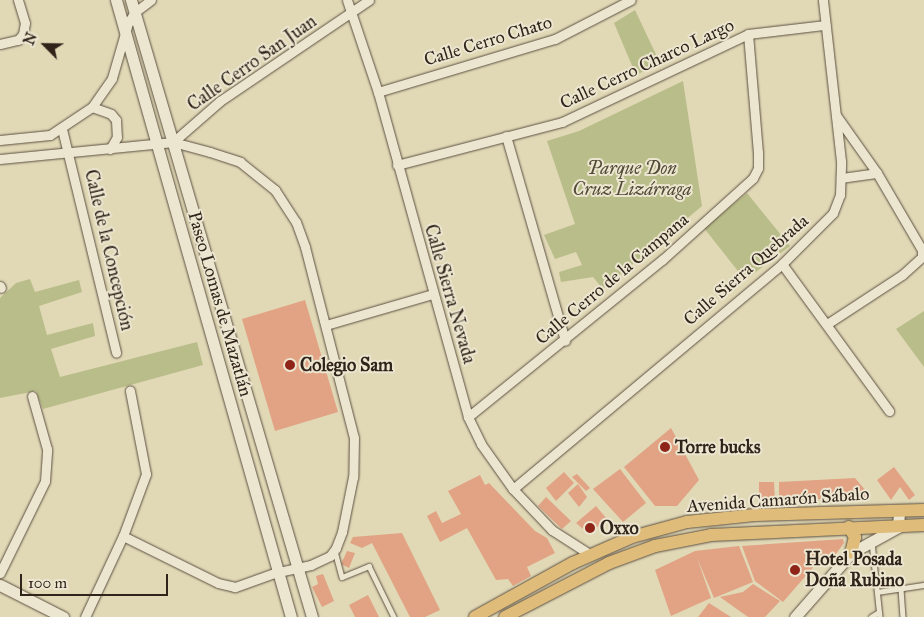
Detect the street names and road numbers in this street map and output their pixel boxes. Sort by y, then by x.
street label: Calle Cerro San Juan [183,10,321,116]
street label: Calle Cerro Chato [421,11,555,71]
street label: Calle Cerro Charco Largo [556,14,738,114]
street label: Calle de la Concepción [80,167,138,333]
street label: Paseo Lomas de Mazatlán [183,209,257,399]
street label: Calle Cerro de la Campana [531,209,693,349]
street label: Calle Sierra Quebrada [679,210,813,330]
street label: Calle Sierra Nevada [420,222,480,366]
street label: Avenida Camarón Sábalo [686,483,870,517]

